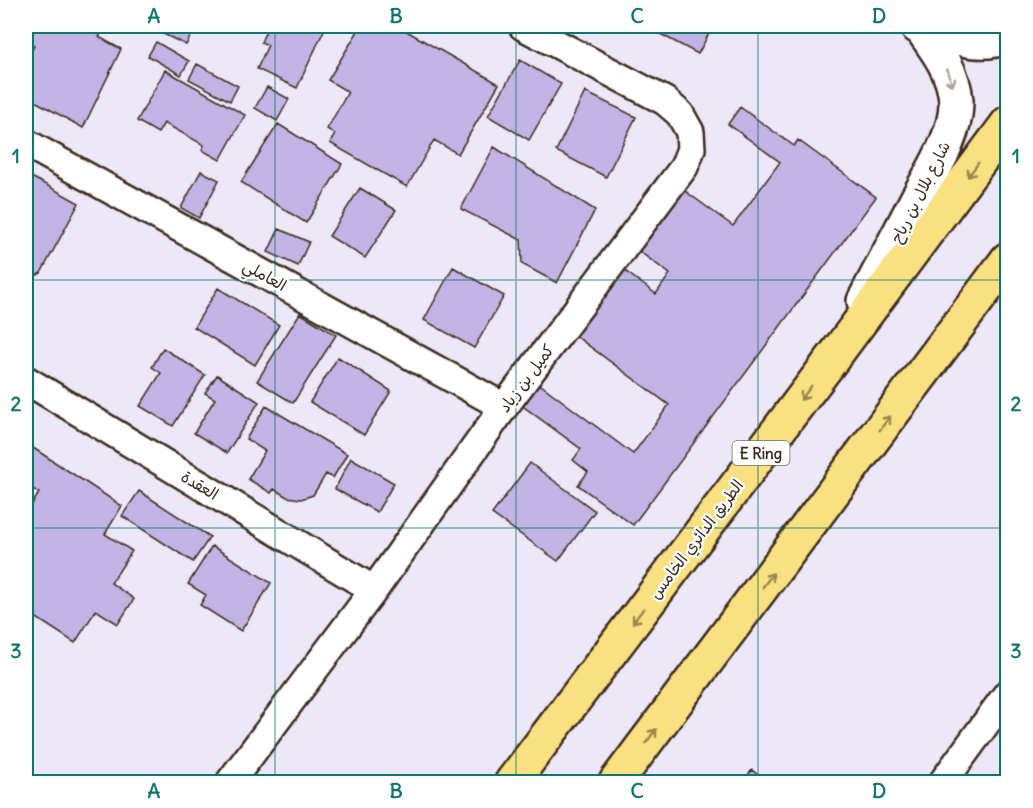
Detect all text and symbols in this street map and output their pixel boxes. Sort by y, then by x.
text: A [148,3,161,28]
text: B [389,3,403,28]
text: C [630,3,644,28]
text: D [872,3,886,28]
one-way arrow [945,68,956,87]
street label: شارع بلال بن رباح [886,138,956,247]
text: 1 [12,143,20,168]
text: 1 [1012,143,1020,168]
one-way arrow [966,161,979,177]
street label: العاملي [237,255,290,299]
street label: كميل بن زياد [494,340,558,416]
one-way arrow [800,385,812,401]
text: 2 [11,391,22,416]
text: 2 [1011,391,1022,416]
one-way arrow [878,416,891,432]
road number: E Ring [732,441,789,465]
street label: العقدة [178,466,222,504]
street label: الطريق الدائري الخامس [645,475,749,604]
one-way arrow [761,572,774,588]
one-way arrow [632,608,645,624]
text: 3 [10,638,22,663]
text: 3 [1010,638,1022,663]
one-way arrow [645,728,657,744]
text: A [148,778,161,803]
text: B [389,778,403,803]
text: C [630,778,644,803]
text: D [872,778,886,803]

